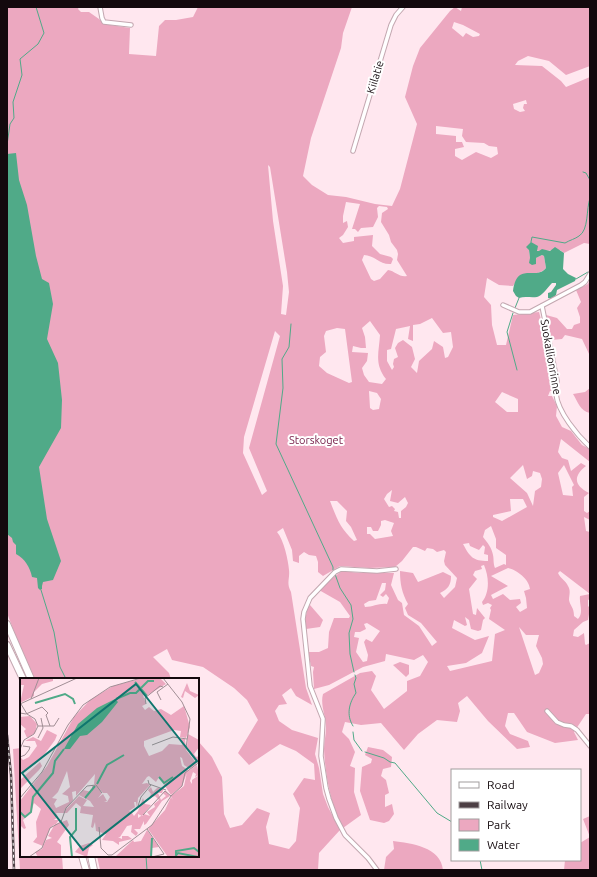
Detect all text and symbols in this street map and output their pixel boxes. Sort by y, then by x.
street label: Kiilatie [364,59,386,95]
street label: Suokallionrinne [538,318,564,396]
park label: Storskoget [289,434,344,446]
inset map [20,678,199,857]
legend [451,769,581,861]
text: Road [487,778,515,791]
text: Railway [487,798,528,811]
text: Park [487,818,511,831]
text: Water [487,838,520,851]

